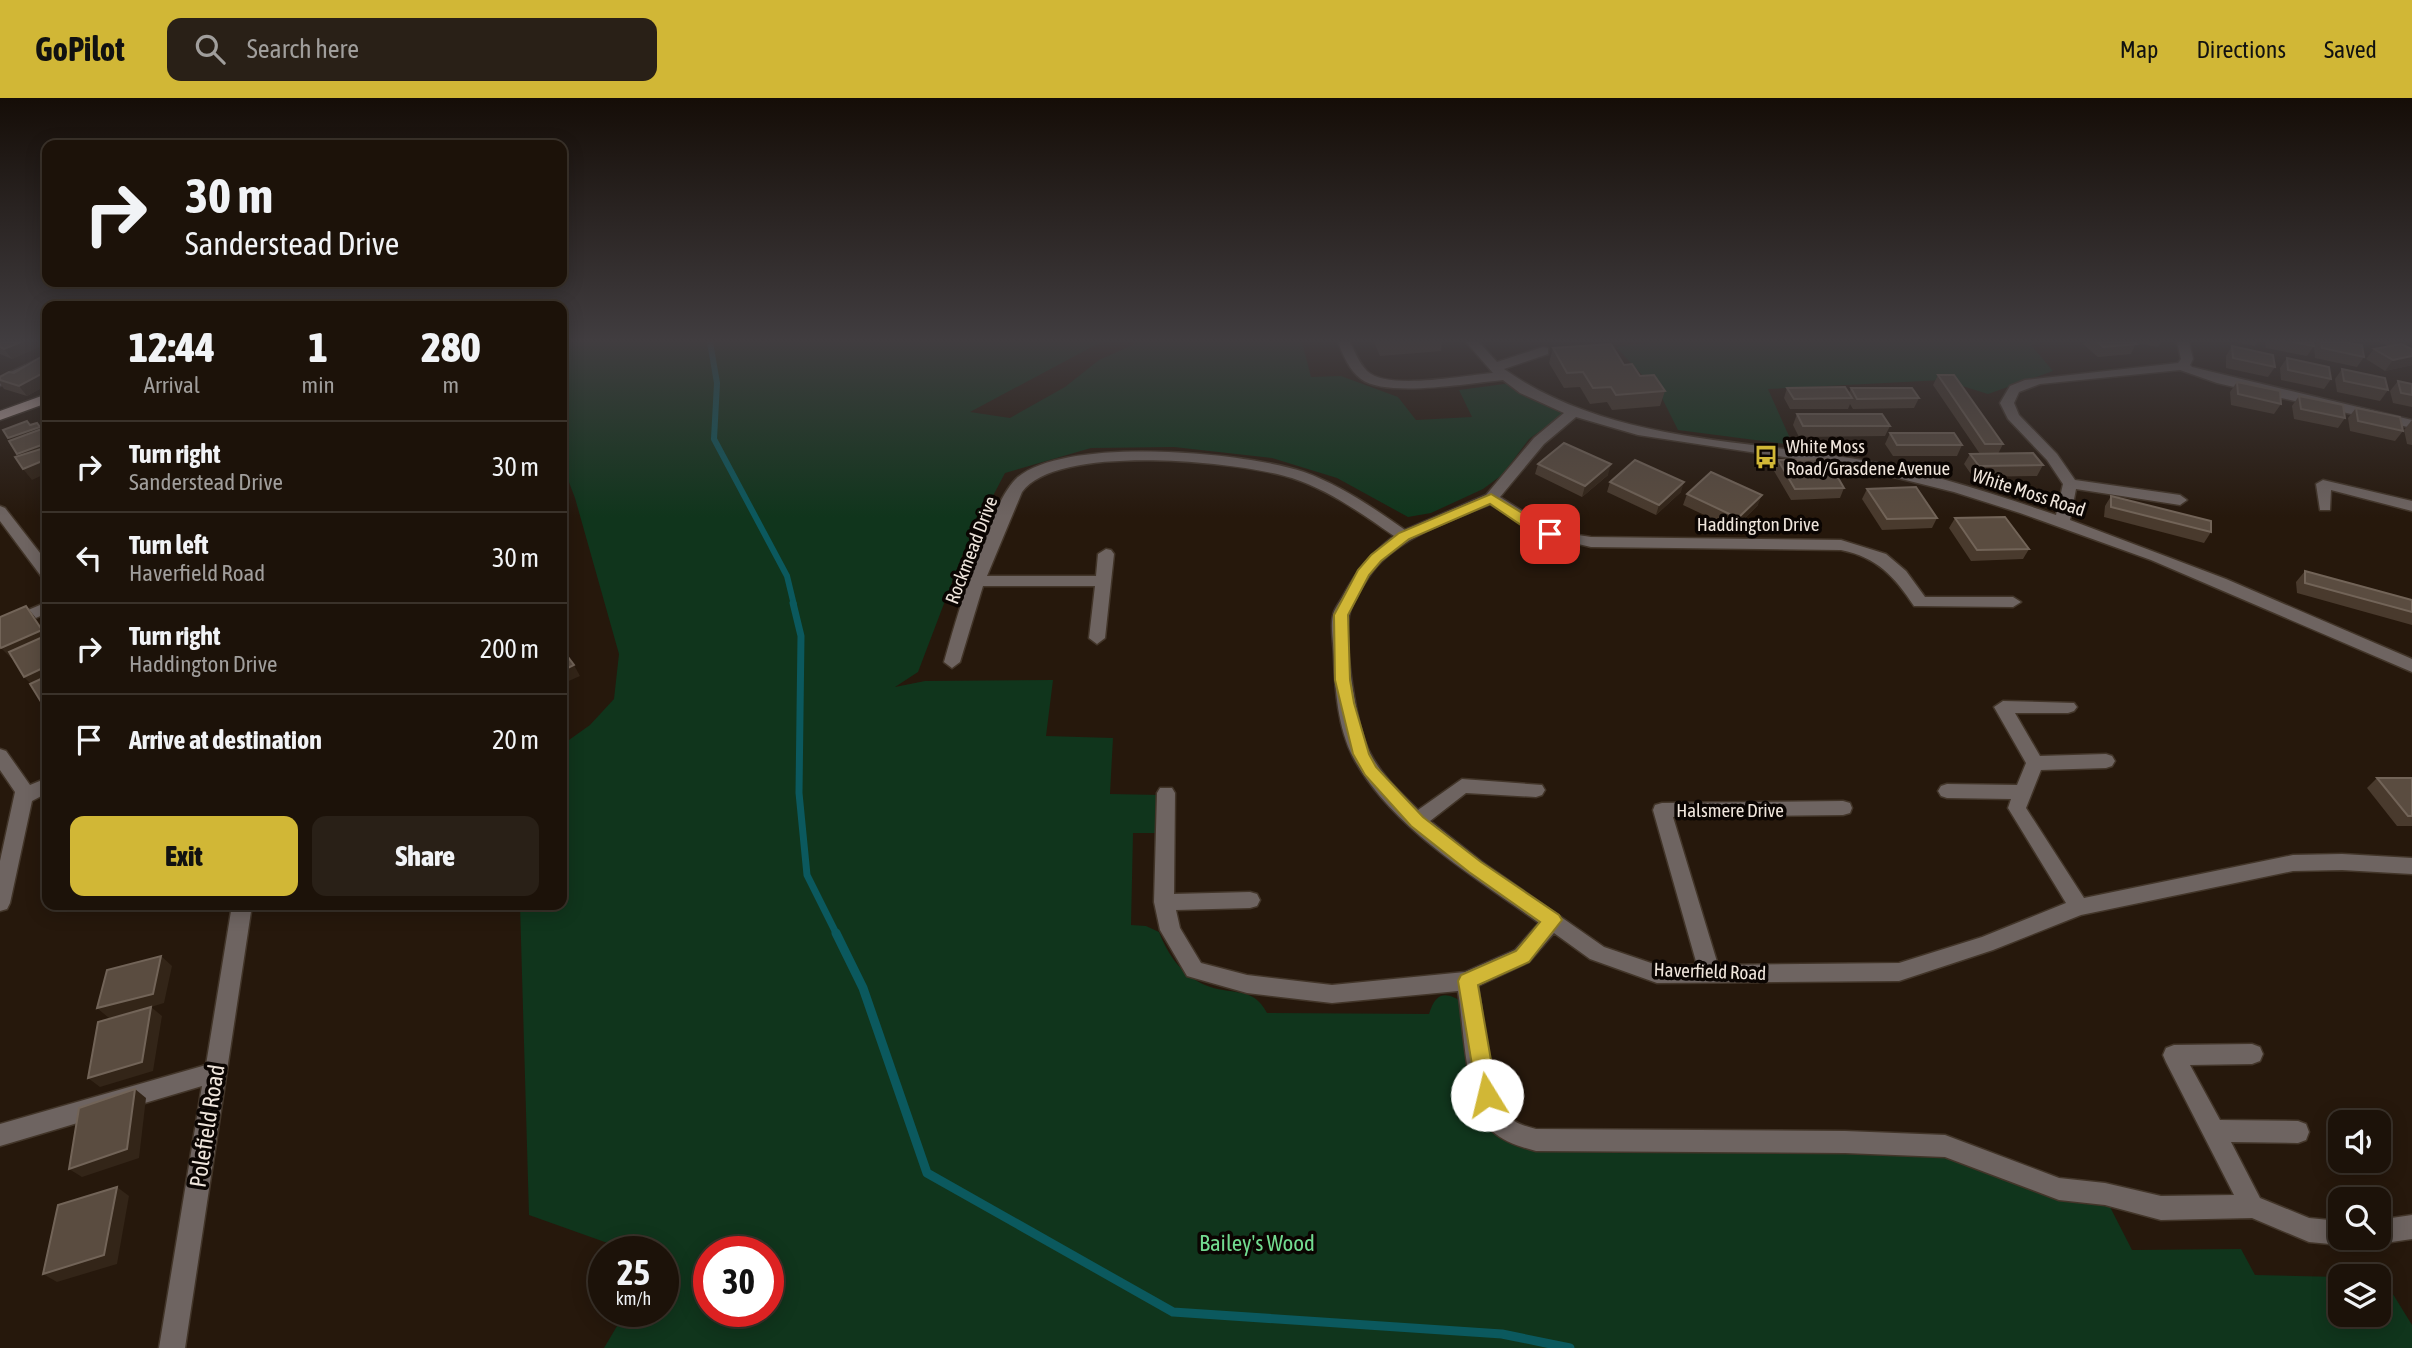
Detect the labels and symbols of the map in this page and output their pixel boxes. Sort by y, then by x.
place label: White Moss Road/Grasdene Avenue [1786,435,1950,479]
bus stop icon: White Moss Road/Grasdene Avenue [1752,443,1780,471]
street label: White Moss Road [1970,463,2088,521]
street label: Rockmead Drive [940,493,1002,607]
pin [1520,504,1580,564]
street label: Haddington Drive [1697,513,1819,535]
street label: Halsmere Drive [1676,799,1784,821]
street label: Haverfield Road [1653,958,1767,984]
position arrow [1450,1058,1524,1132]
street label: Polefield Road [184,1063,230,1189]
park label: Bailey's Wood [1199,1230,1315,1256]
speed limit sign: 30 [693,1236,784,1327]

